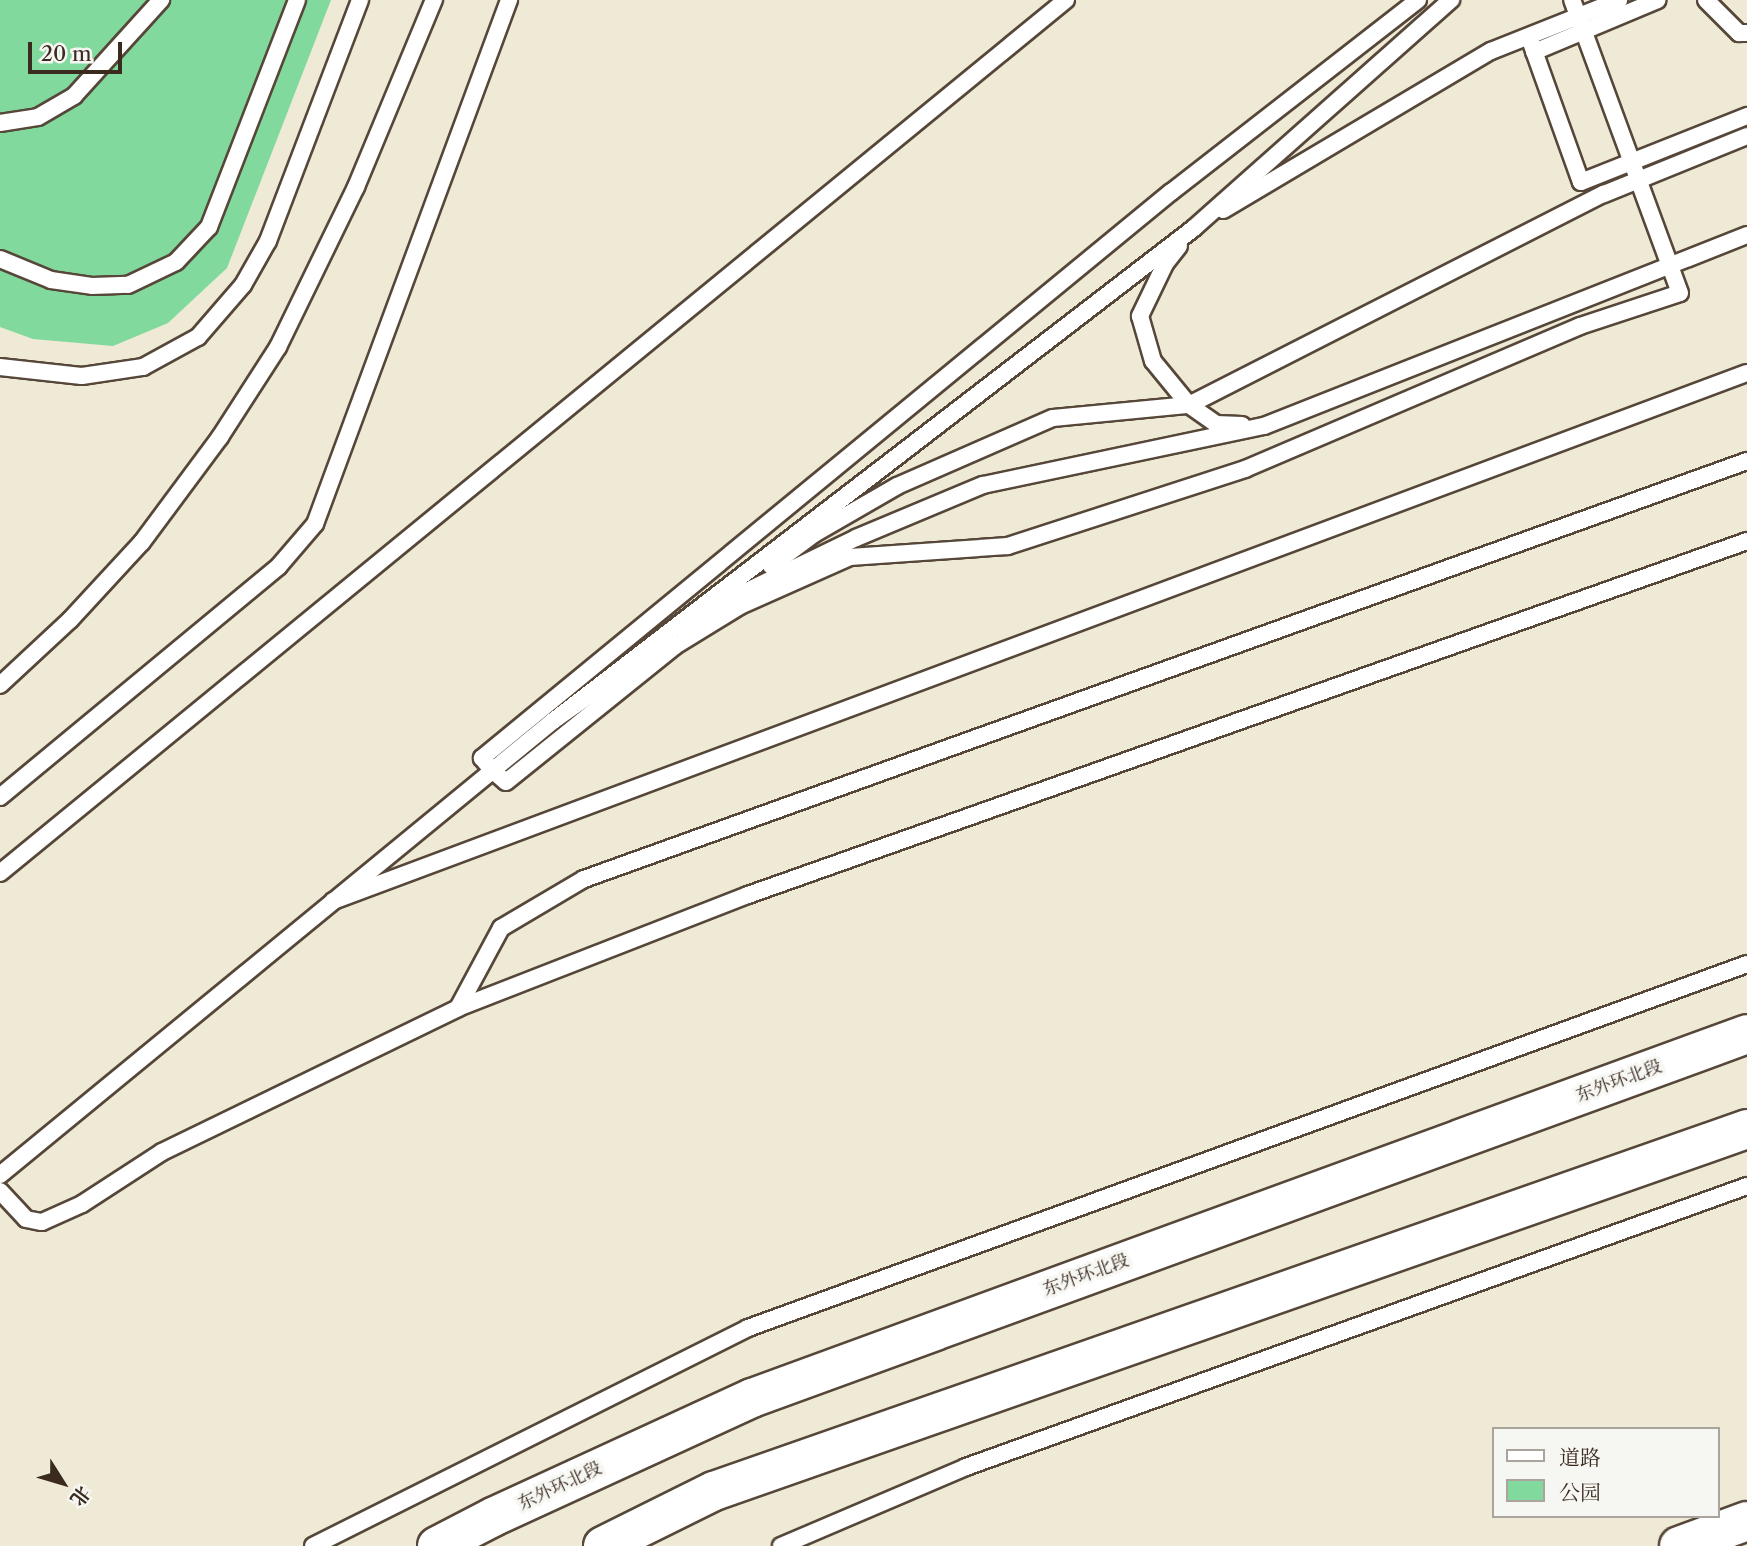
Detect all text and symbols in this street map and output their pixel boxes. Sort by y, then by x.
scale bar [32,28,126,72]
text: 20 m [41,41,92,66]
street label: 东外环北段 [1573,1055,1665,1107]
street label: 东外环北段 [1040,1249,1132,1301]
legend [1492,1427,1719,1518]
text: 道路 [1559,1445,1601,1470]
north arrow [28,1448,98,1518]
street label: 东外环北段 [515,1457,605,1515]
text: 公园 [1559,1480,1601,1505]
text: 北 [65,1481,95,1510]

